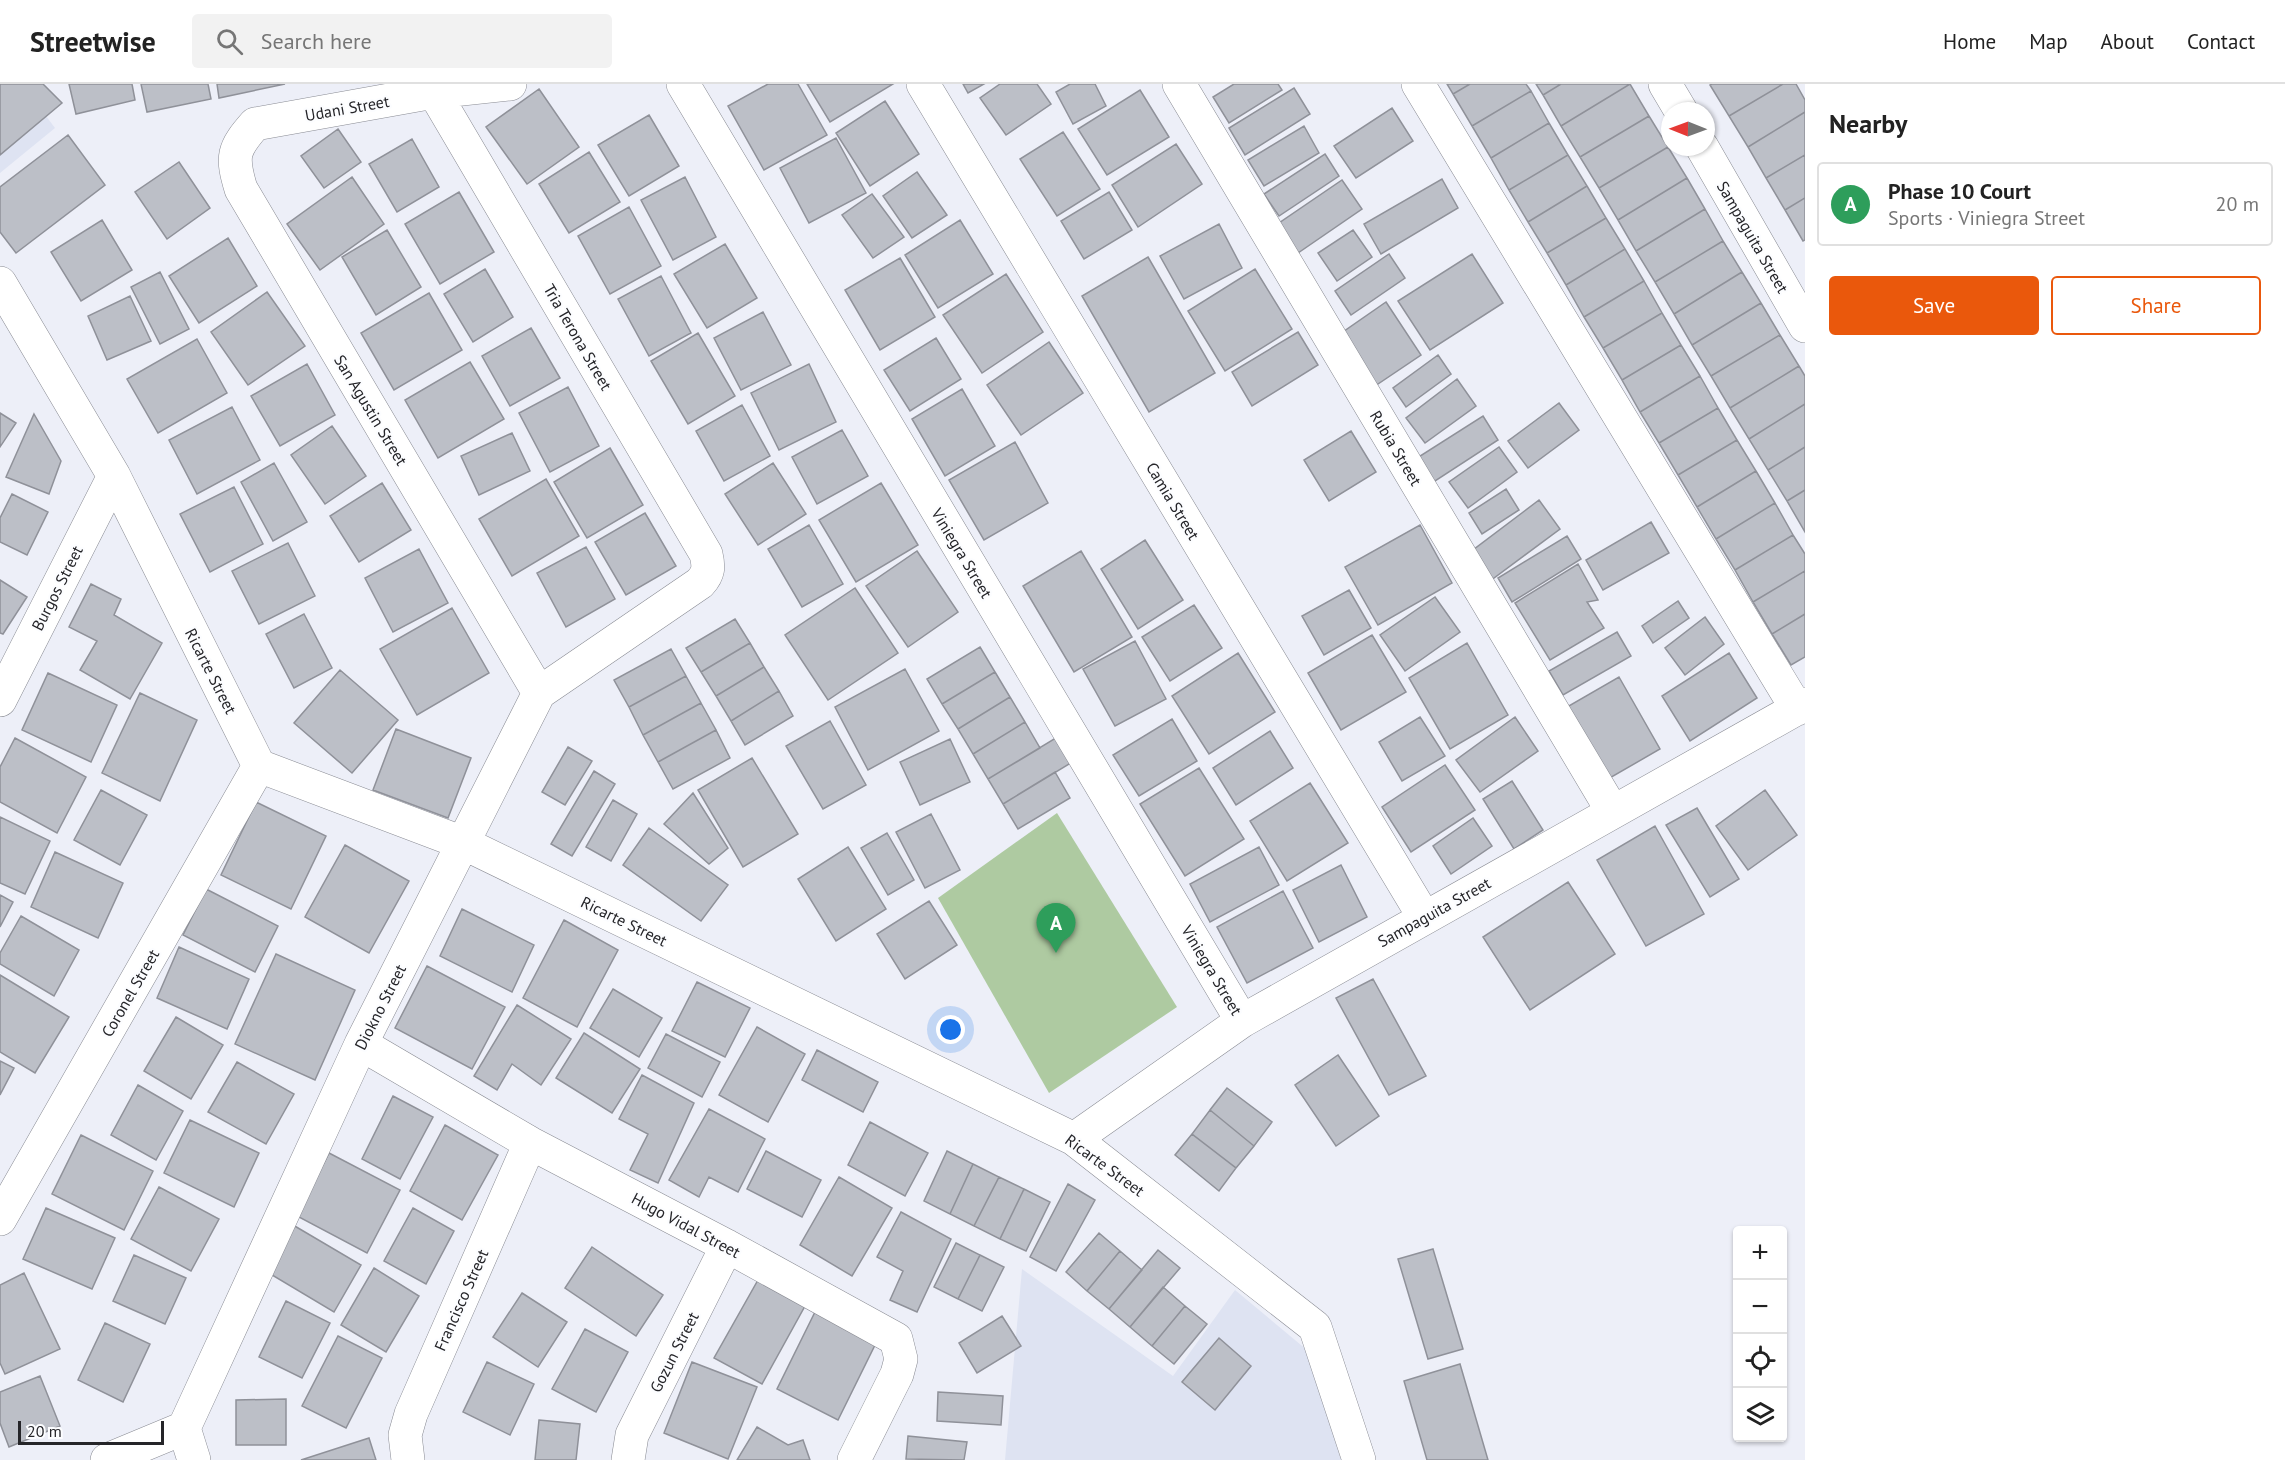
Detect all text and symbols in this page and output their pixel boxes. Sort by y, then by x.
search box [192,14,612,68]
text: Streetwise [30,23,156,60]
icon: search [213,25,246,58]
text: Search here [261,27,372,55]
text: Home [1943,28,1996,55]
text: Map [2029,28,2068,55]
text: About [2101,28,2154,55]
text: Contact [2187,28,2255,55]
street label: Udani Street [303,91,391,125]
north arrow [1661,102,1715,156]
text: Nearby [1829,107,1907,140]
street label: Sampaguita Street [1713,177,1793,297]
text: Phase 10 Court [1888,177,2031,205]
text: A [1844,191,1857,217]
text: 20 m [2216,191,2259,217]
text: Sports · Viniegra Street [1888,205,2085,231]
button: Save [1829,276,2039,335]
button: Share [2051,276,2261,335]
street label: Tria Terona Street [539,280,617,394]
street label: San Agustin Street [330,351,412,469]
street label: Rubia Street [1366,407,1426,490]
street label: Camia Street [1142,458,1204,544]
street label: Viniegra Street [927,503,997,602]
street label: Burgos Street [27,542,87,634]
street label: Ricarte Street [181,625,241,718]
street label: Sampaguita Street [1374,872,1494,951]
street label: Ricarte Street [578,892,671,951]
pin: A [1036,904,1076,953]
street label: Viniegra Street [1177,920,1247,1019]
street label: Coronel Street [97,945,163,1040]
street label: Diokno Street [350,960,410,1053]
your location [936,1015,965,1044]
street label: Ricarte Street [1061,1129,1149,1201]
street label: Hugo Vidal Street [628,1188,744,1262]
map controls [1733,1226,1787,1442]
button: + [1733,1226,1787,1280]
street label: Francisco Street [430,1246,493,1354]
button: − [1733,1280,1787,1334]
street label: Gozun Street [645,1308,703,1396]
button: locate [1733,1334,1787,1388]
button: layers [1733,1388,1787,1442]
scale bar [18,1418,164,1446]
text: 20 m [27,1421,62,1441]

